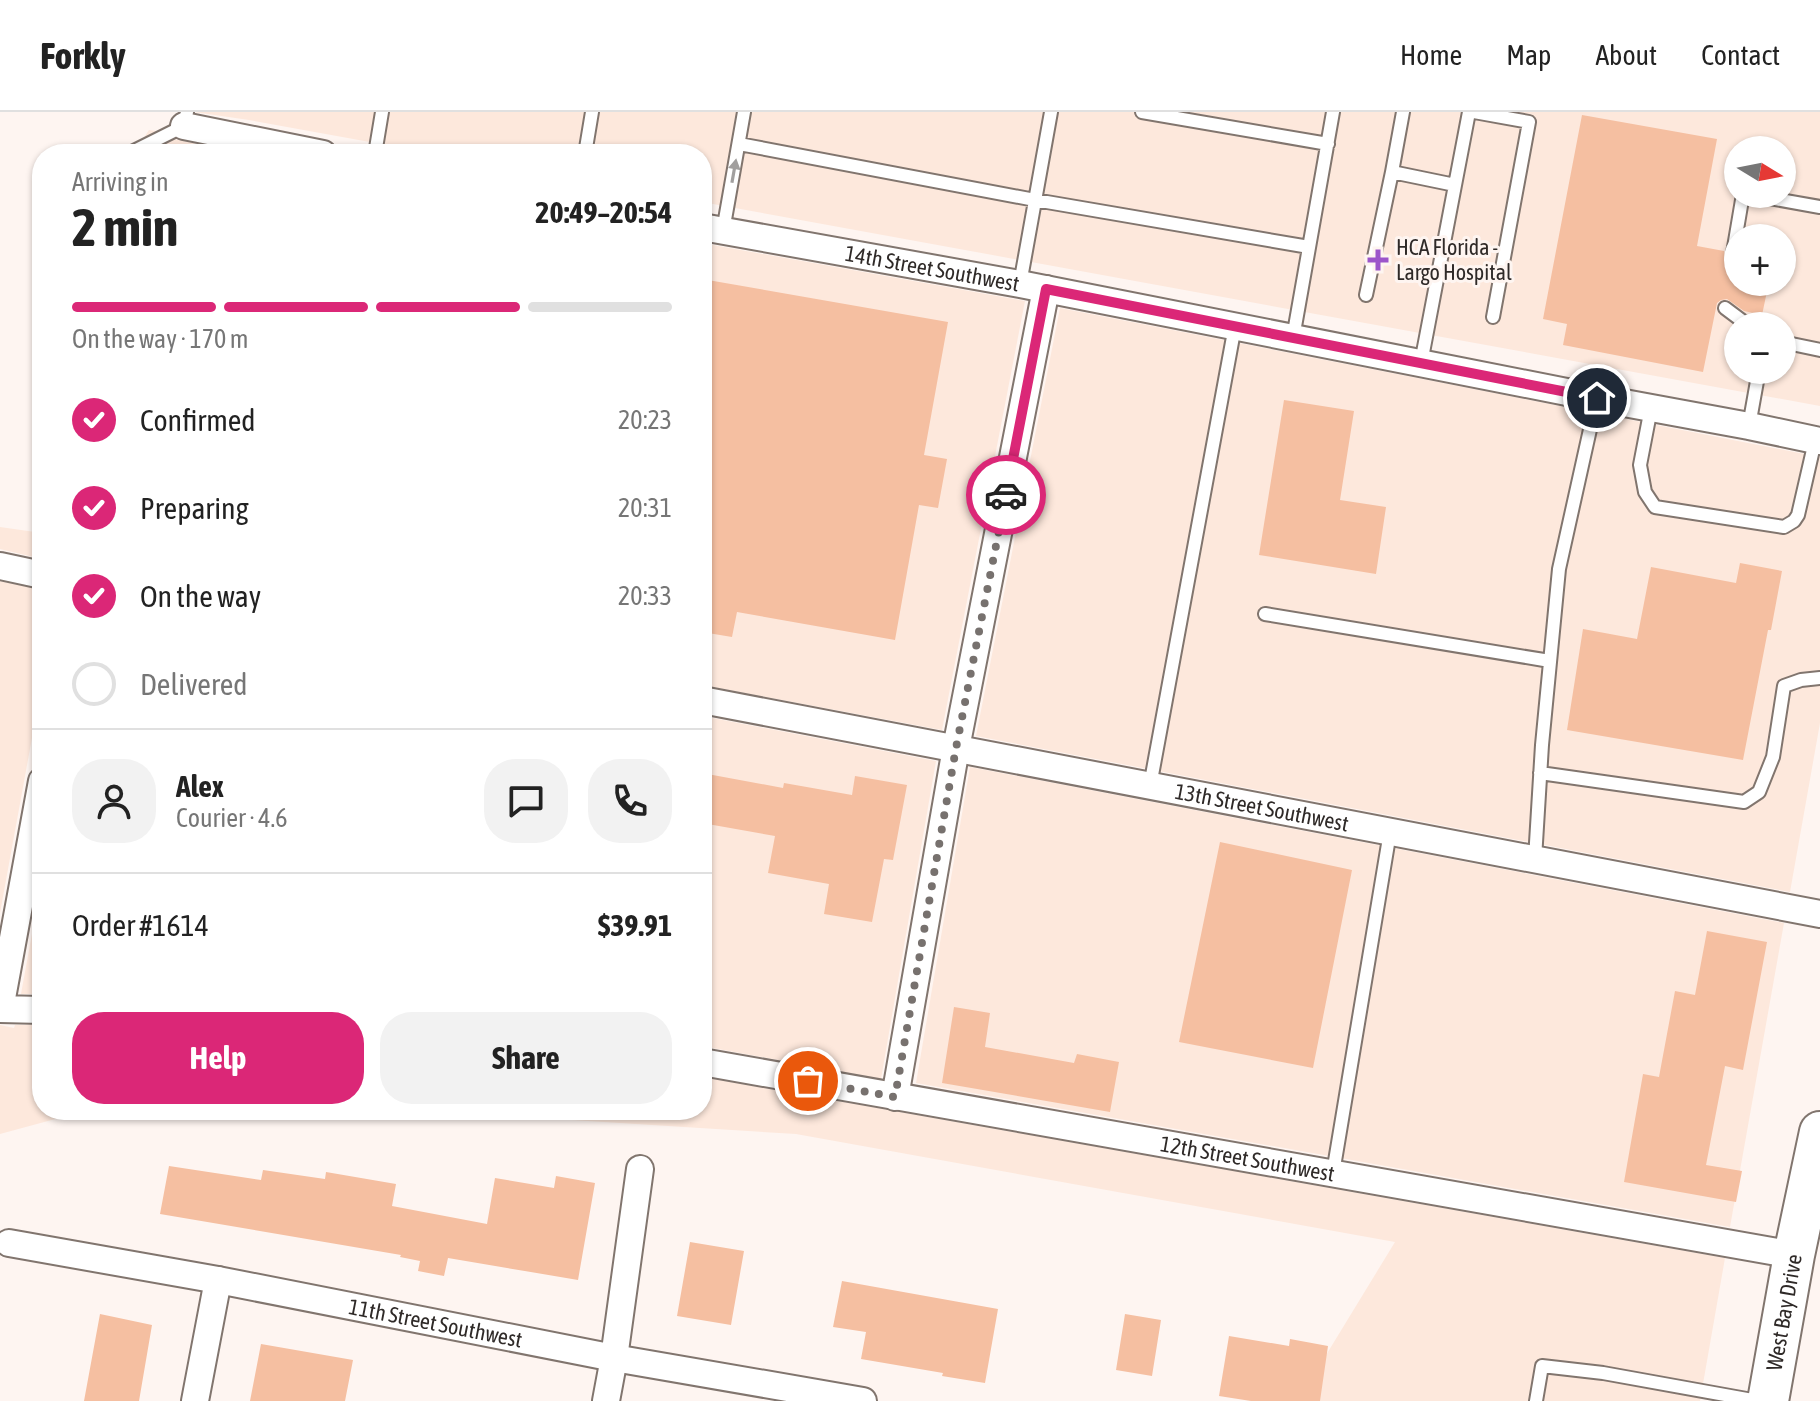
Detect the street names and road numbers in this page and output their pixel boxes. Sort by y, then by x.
street label: 14th Street Southwest [843,240,1021,297]
street label: 13th Street Southwest [1173,778,1351,837]
street label: 12th Street Southwest [1158,1130,1337,1187]
street label: West Bay Drive [1761,1252,1807,1373]
street label: 11th Street Southwest [347,1293,525,1353]

